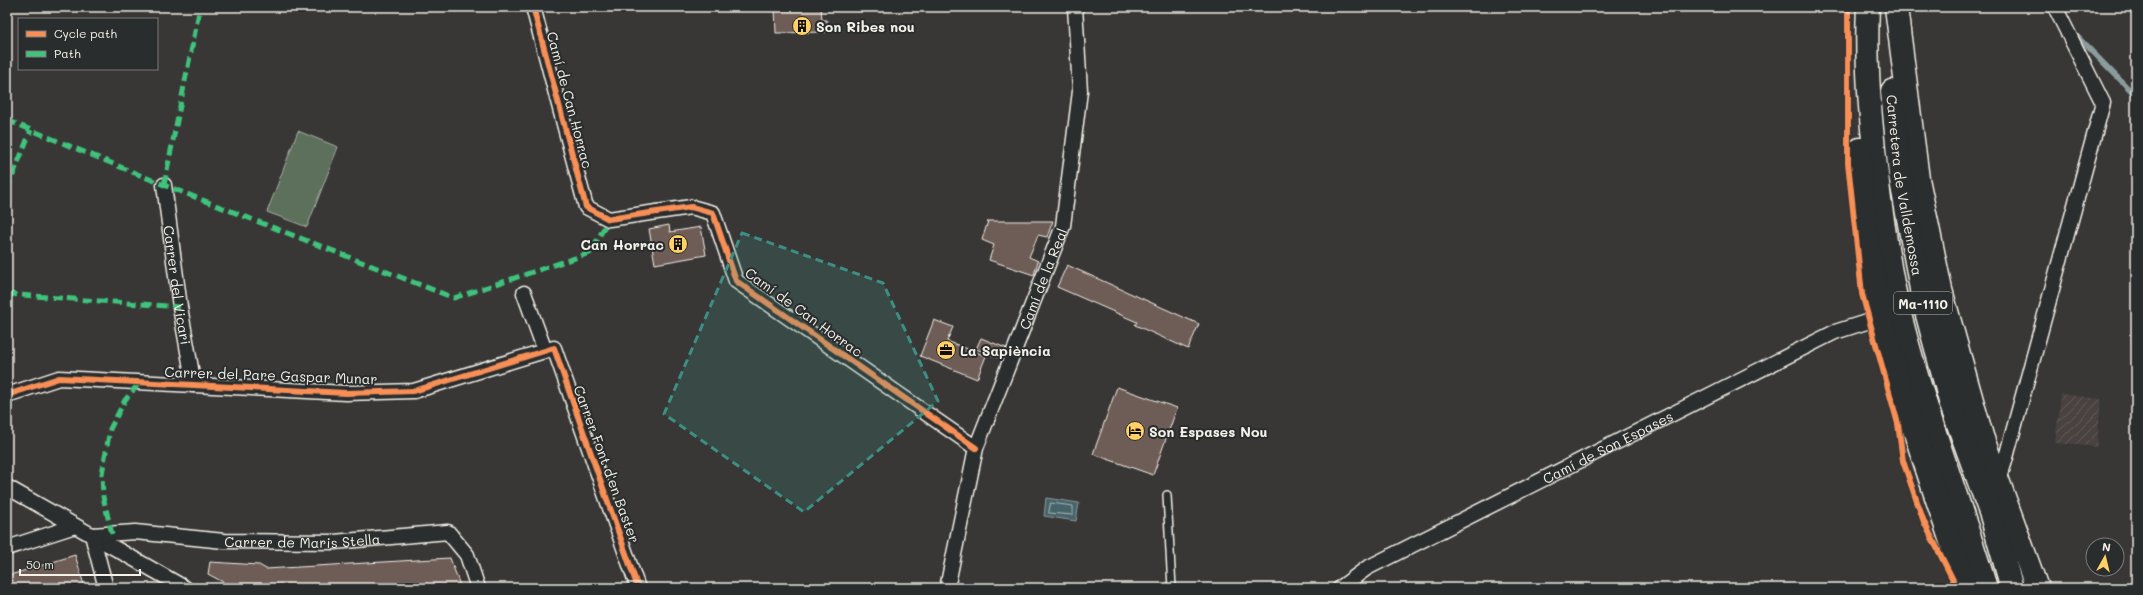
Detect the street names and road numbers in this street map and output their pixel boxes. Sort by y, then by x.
street label: Camí de Can Horrac [543,29,597,171]
street label: Carretera de Valldemossa [1883,94,1928,277]
street label: Carrer del Vicari [160,224,196,346]
street label: Camí de la Real [1014,225,1071,332]
street label: Camí de Can Horrac [741,263,867,361]
road number: Ma-1110 [1894,292,1952,314]
street label: Carrer del Pare Gaspar Munar [164,362,378,388]
street label: Carrer Font d'en Baster [570,383,644,545]
street label: Camí de Son Espases [1539,406,1676,488]
street label: Carrer de Maris Stella [224,528,381,552]

